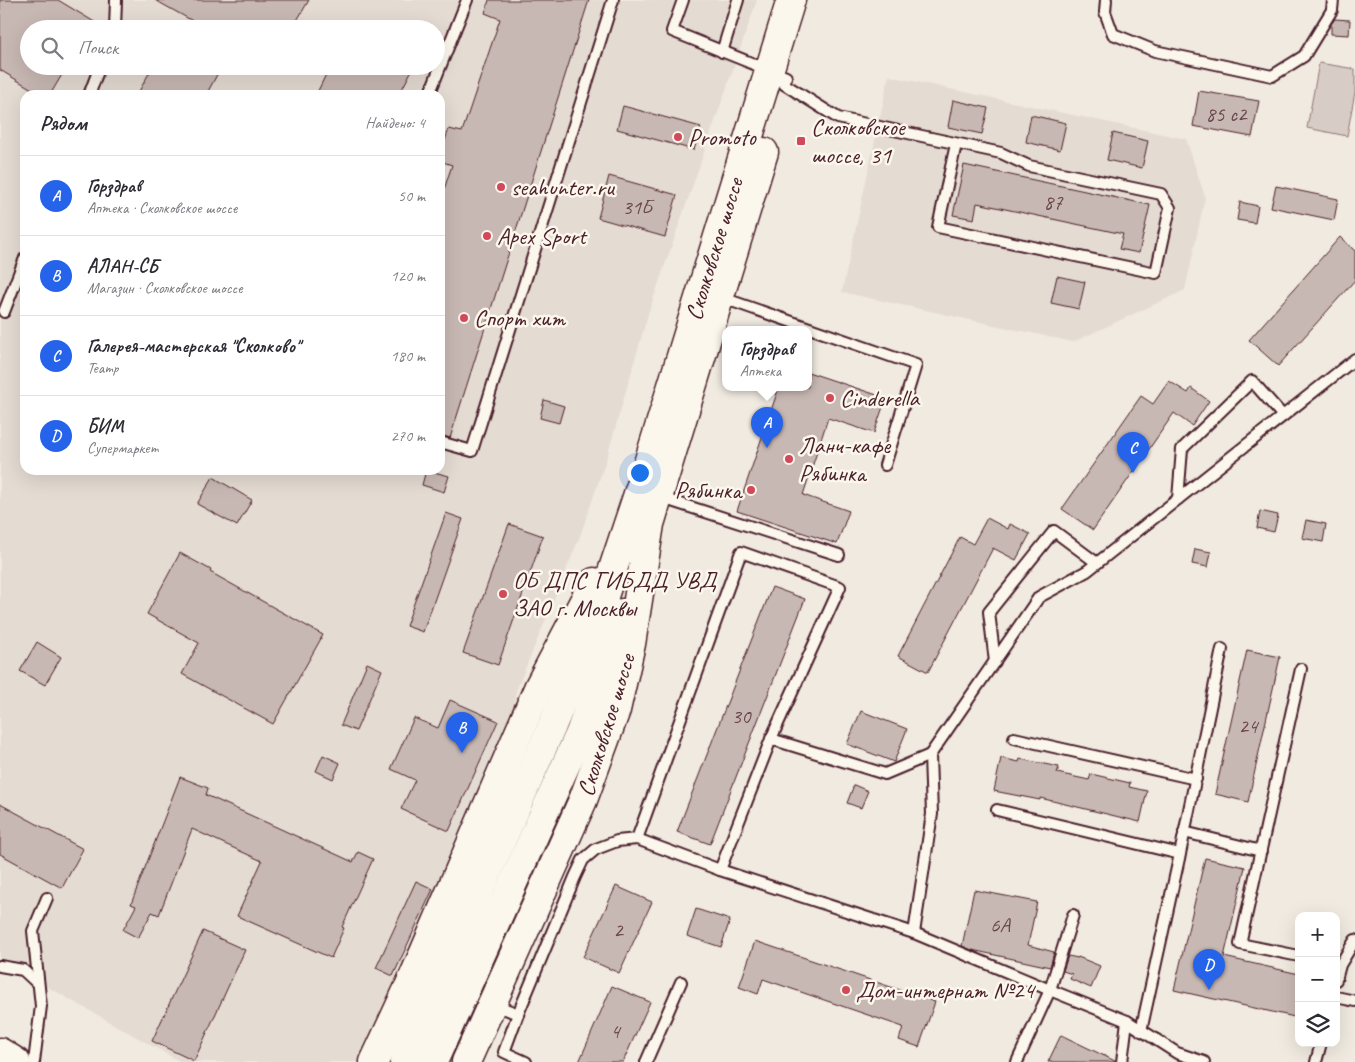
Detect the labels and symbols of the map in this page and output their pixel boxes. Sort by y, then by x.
house number: 85 с2 [1206,101,1248,127]
place label: Сколковское шоссе, 31 [811,112,907,170]
place label: Promoto [688,122,757,152]
marker: Promoto [672,131,684,143]
marker: Сколковское шоссе, 31 [795,135,807,147]
place label: seahunter.ru [511,172,616,202]
street label: Сколковское шоссе [678,172,750,324]
marker: seahunter.ru [495,181,507,193]
house number: 87 [1044,189,1064,215]
house number: 31Б [622,194,655,220]
place label: Apex Sport [497,221,588,251]
marker: Apex Sport [481,230,493,242]
place label: Спорт хит [474,303,566,333]
marker: Спорт хит [458,312,470,324]
place label: Cinderella [840,383,920,413]
marker: Cinderella [824,392,836,404]
pin: A [751,407,783,448]
place label: Ланч-кафе Рябинка [799,430,892,488]
pin: C [1117,432,1149,473]
marker: Ланч-кафе Рябинка [783,453,795,465]
your location [627,460,653,486]
place label: Рябинка [675,475,743,505]
marker: Рябинка [745,484,757,496]
place label: ОБ ДПС ГИБДД УВД ЗАО г. Москвы [513,565,719,623]
marker: ОБ ДПС ГИБДД УВД ЗАО г. Москвы [497,588,509,600]
street label: Сколковское шоссе [570,648,642,800]
house number: 30 [732,703,752,729]
pin: B [446,712,478,753]
house number: 24 [1239,713,1260,739]
house number: 6А [990,912,1011,938]
house number: 2 [613,917,624,943]
pin: D [1193,949,1225,990]
place label: Дом-интернат №24 [856,975,1036,1005]
marker: Дом-интернат №24 [840,984,852,996]
house number: 4 [610,1018,622,1044]

